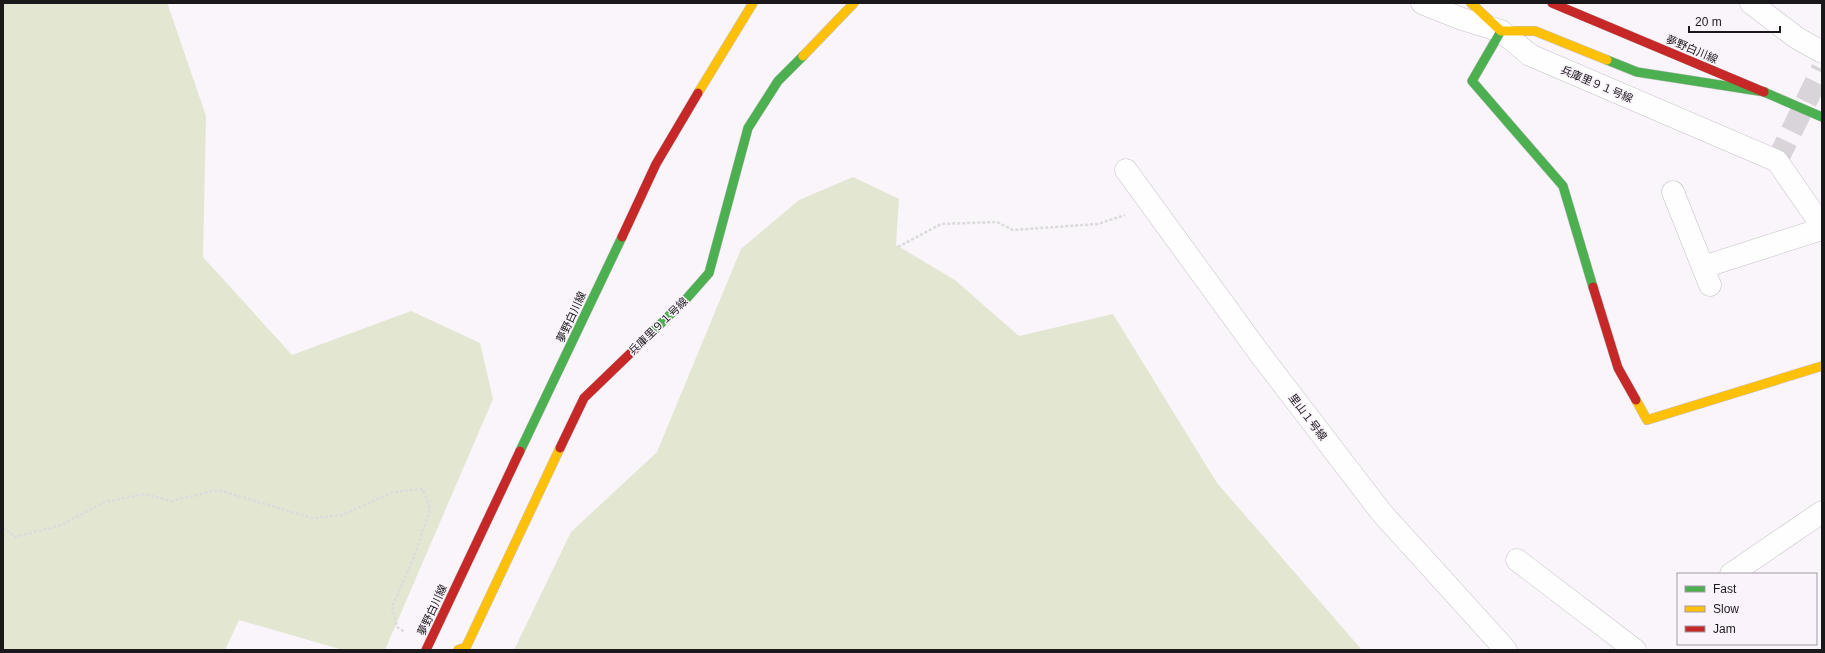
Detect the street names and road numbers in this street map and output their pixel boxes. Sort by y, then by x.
street label: 夢野白川線 [1664,33,1720,65]
street label: 兵庫里９１号線 [1559,63,1635,105]
street label: 夢野白川線 [554,290,588,344]
street label: 兵庫里９１号線 [626,295,690,357]
street label: 里山１号線 [1287,391,1329,443]
street label: 夢野白川線 [415,583,449,637]

